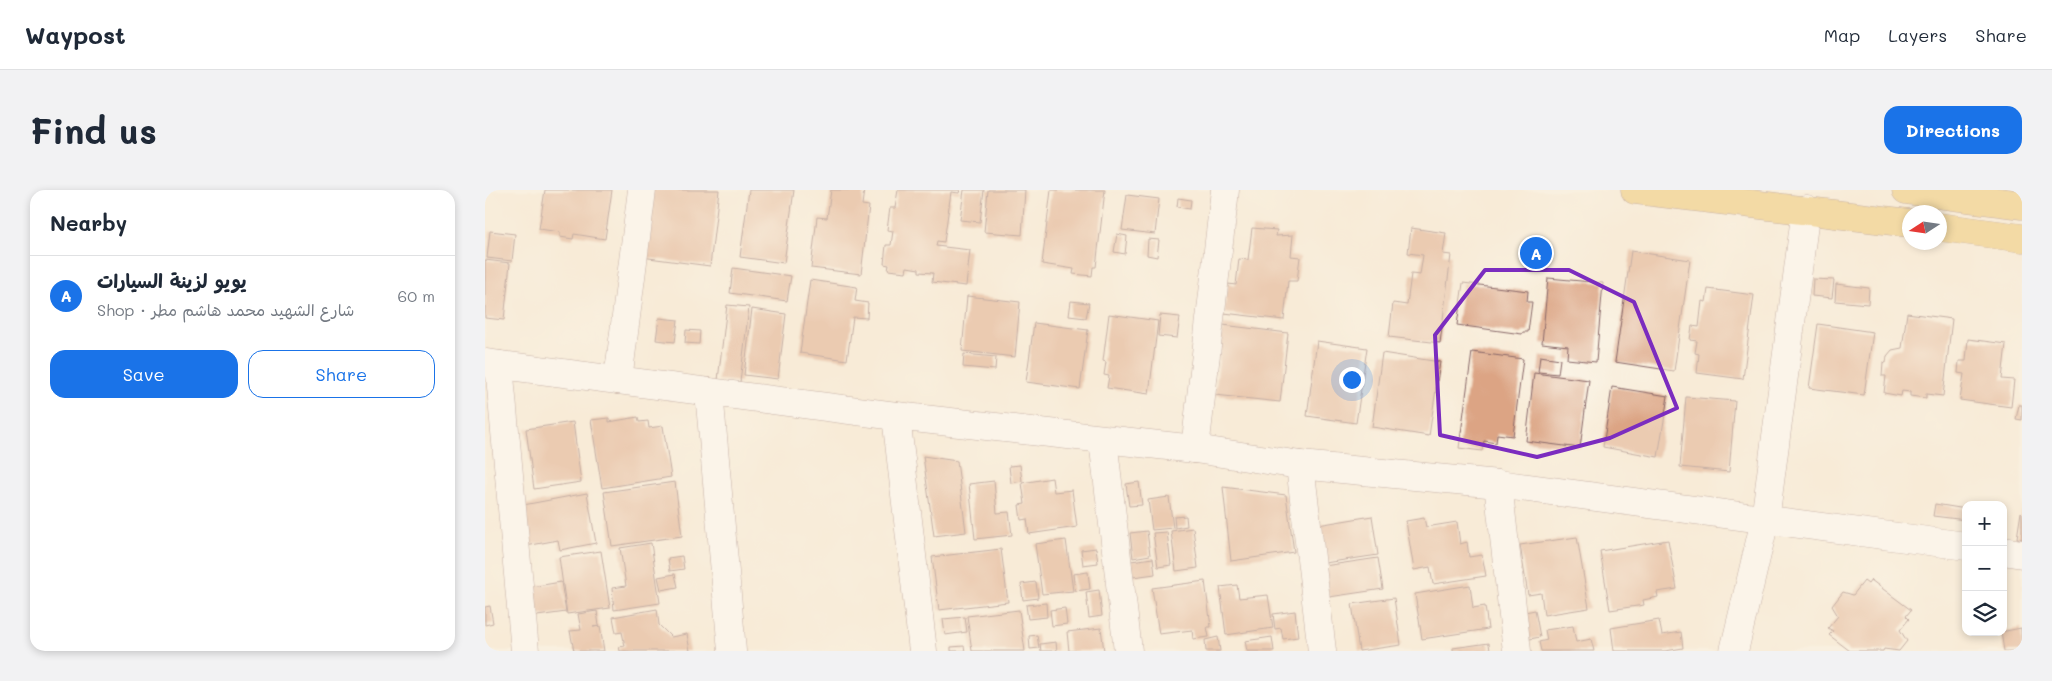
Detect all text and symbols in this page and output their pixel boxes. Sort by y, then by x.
text: Waypost [25,19,126,50]
text: Map [1824,23,1860,47]
text: Layers [1888,23,1947,47]
text: Share [1975,23,2027,47]
button: Directions [1884,106,2022,154]
text: Find us [30,107,157,153]
north arrow [1902,205,1947,250]
text: Nearby [50,209,127,236]
pin: A [1520,234,1552,272]
text: يويو لزينة السيارات [97,268,246,293]
text: A [60,285,72,306]
text: 60 m [398,285,435,306]
text: Shop · شارع الشهيد محمد هاشم مطر [97,299,354,320]
button: Save [50,350,238,398]
button: Share [248,350,435,398]
your location [1339,367,1365,393]
map controls [1962,501,2007,636]
button: + [1962,501,2007,546]
button: − [1962,546,2007,591]
button: layers [1962,591,2007,636]

